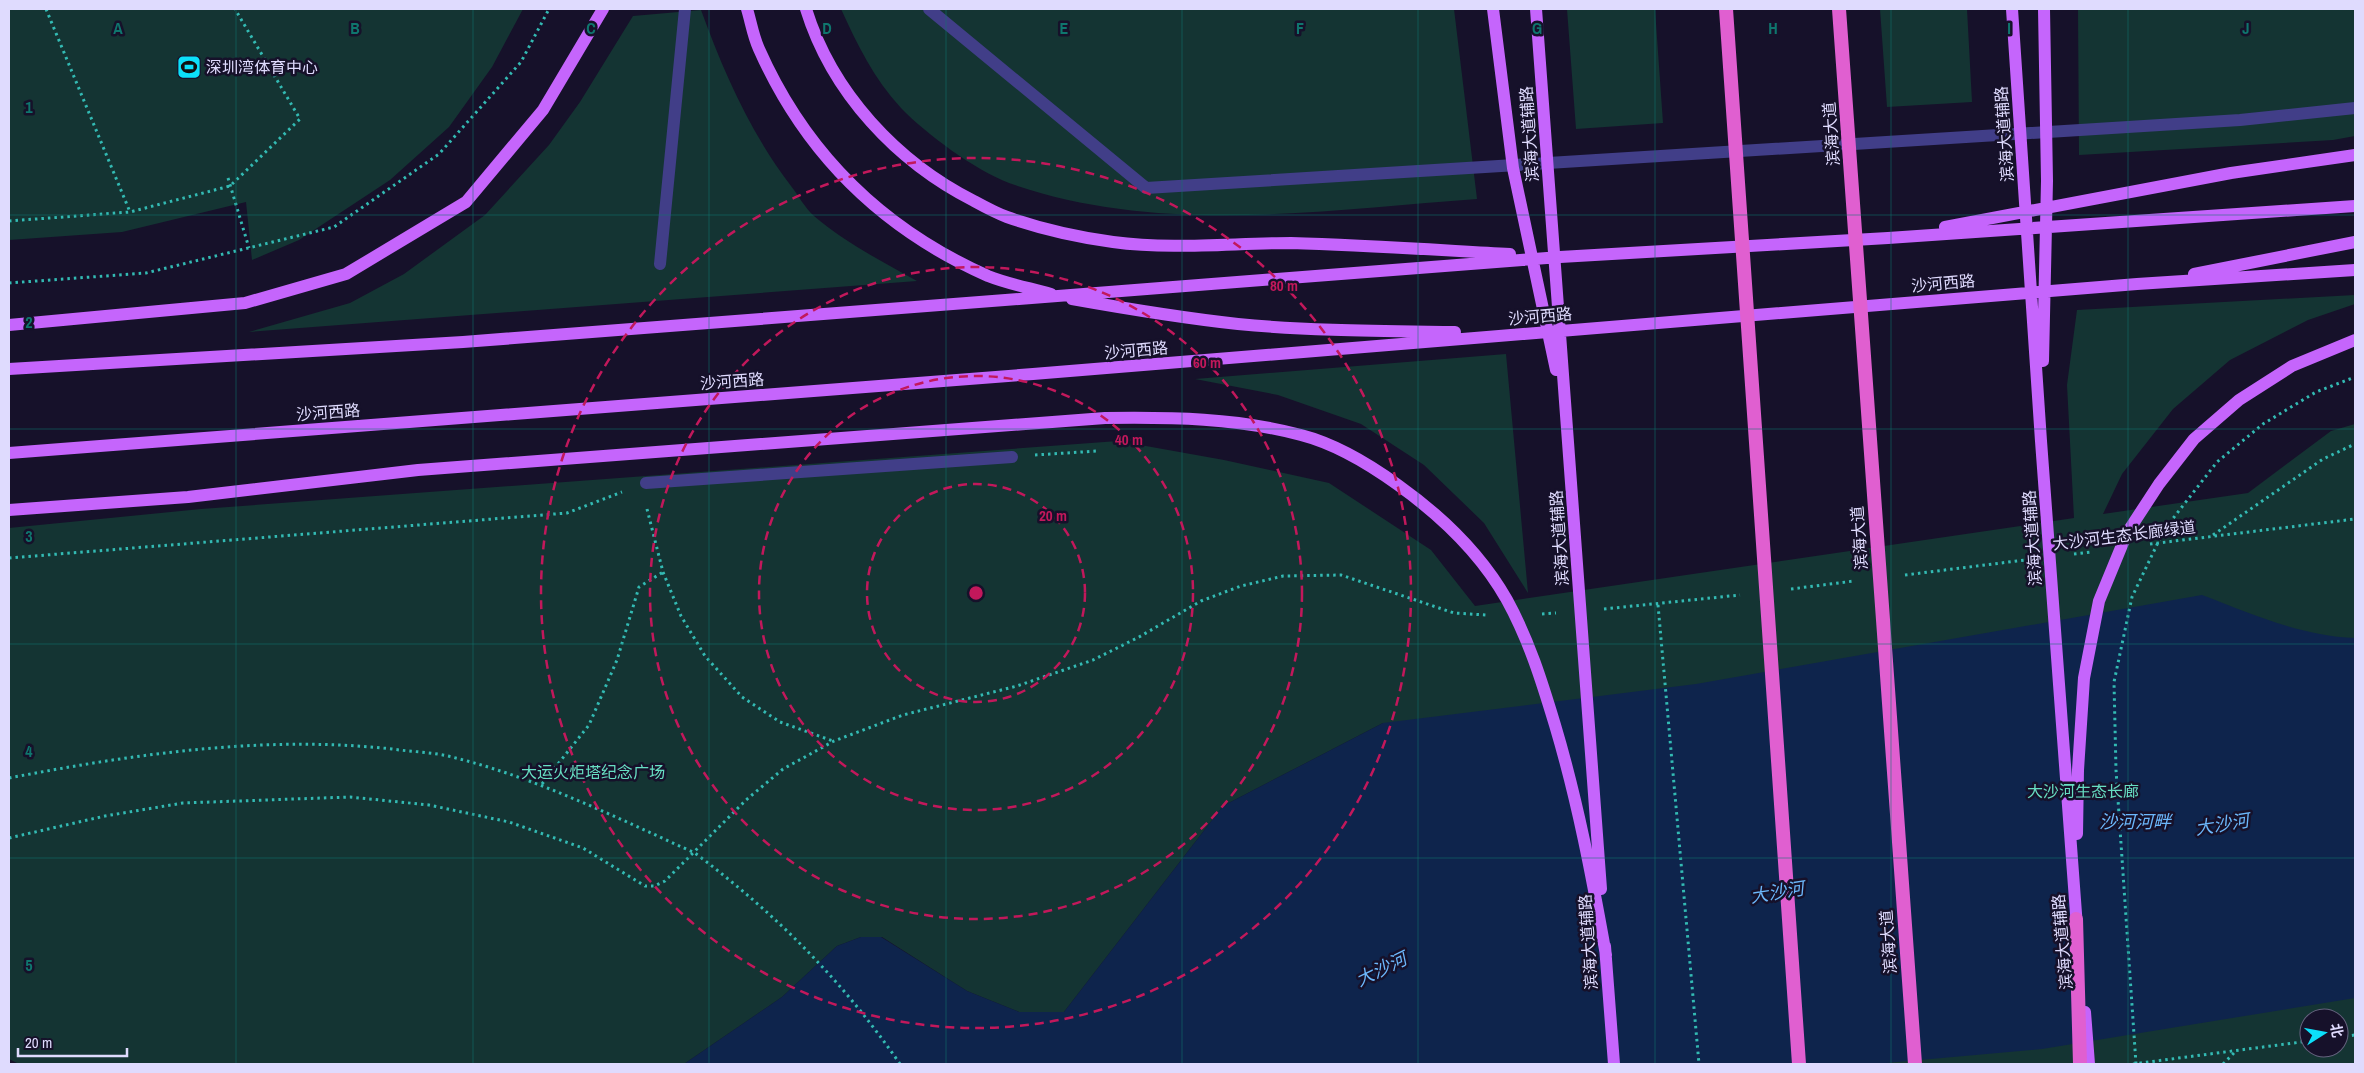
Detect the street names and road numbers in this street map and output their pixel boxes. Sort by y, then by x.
street label: 滨海大道辅路 [1515,85,1543,183]
street label: 滨海大道辅路 [1990,85,2018,183]
street label: 滨海大道 [1818,101,1844,167]
street label: 沙河西路 [1910,269,1976,297]
street label: 沙河西路 [1507,302,1573,330]
street label: 沙河西路 [1103,336,1169,364]
street label: 沙河西路 [699,368,765,394]
street label: 沙河西路 [295,399,361,425]
street label: 滨海大道辅路 [1545,489,1573,587]
street label: 滨海大道辅路 [2018,489,2046,587]
street label: 滨海大道 [1846,505,1872,571]
street label: 大沙河生态长廊绿道 [2051,515,2197,555]
street label: 滨海大道辅路 [1574,893,1602,991]
street label: 滨海大道辅路 [2047,893,2077,991]
street label: 滨海大道 [1875,909,1901,975]

